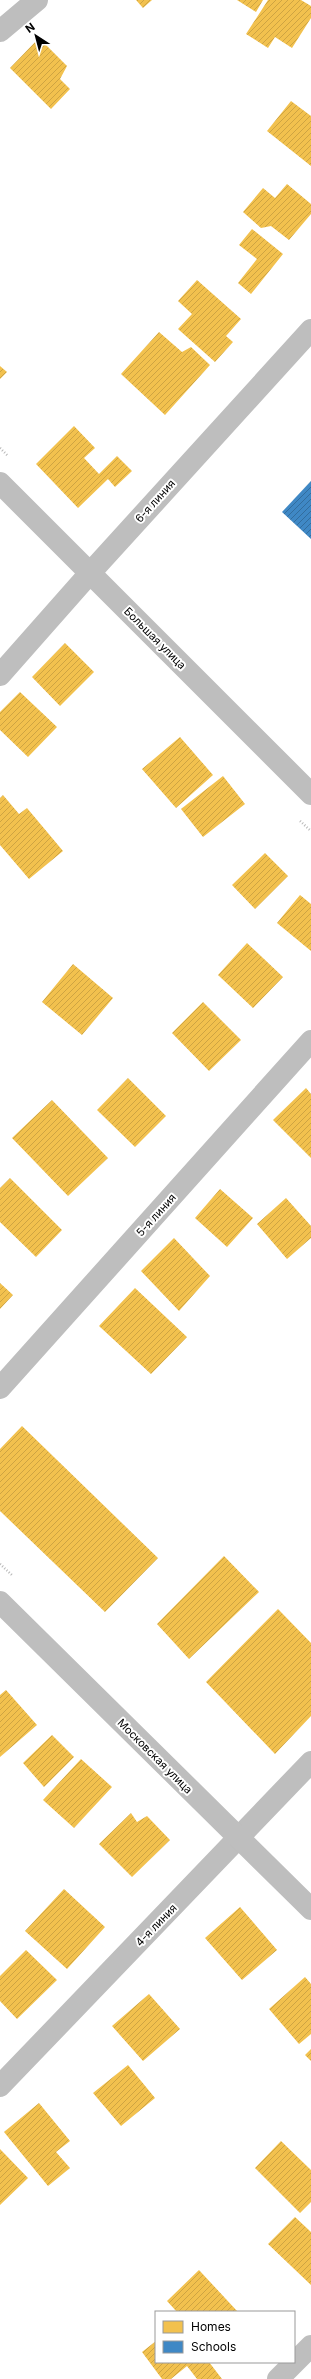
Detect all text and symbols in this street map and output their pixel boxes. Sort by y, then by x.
north arrow [16,16,56,56]
text: N [23,20,38,36]
street label: 6-я линия [132,477,178,525]
street label: Большая улица [121,604,189,672]
street label: 5-я линия [133,1191,179,1239]
street label: Московская улица [115,1716,195,1796]
street label: 4-я линия [132,1901,180,1949]
legend [155,2311,295,2363]
text: Homes [191,2319,231,2334]
text: Schools [191,2339,236,2354]

